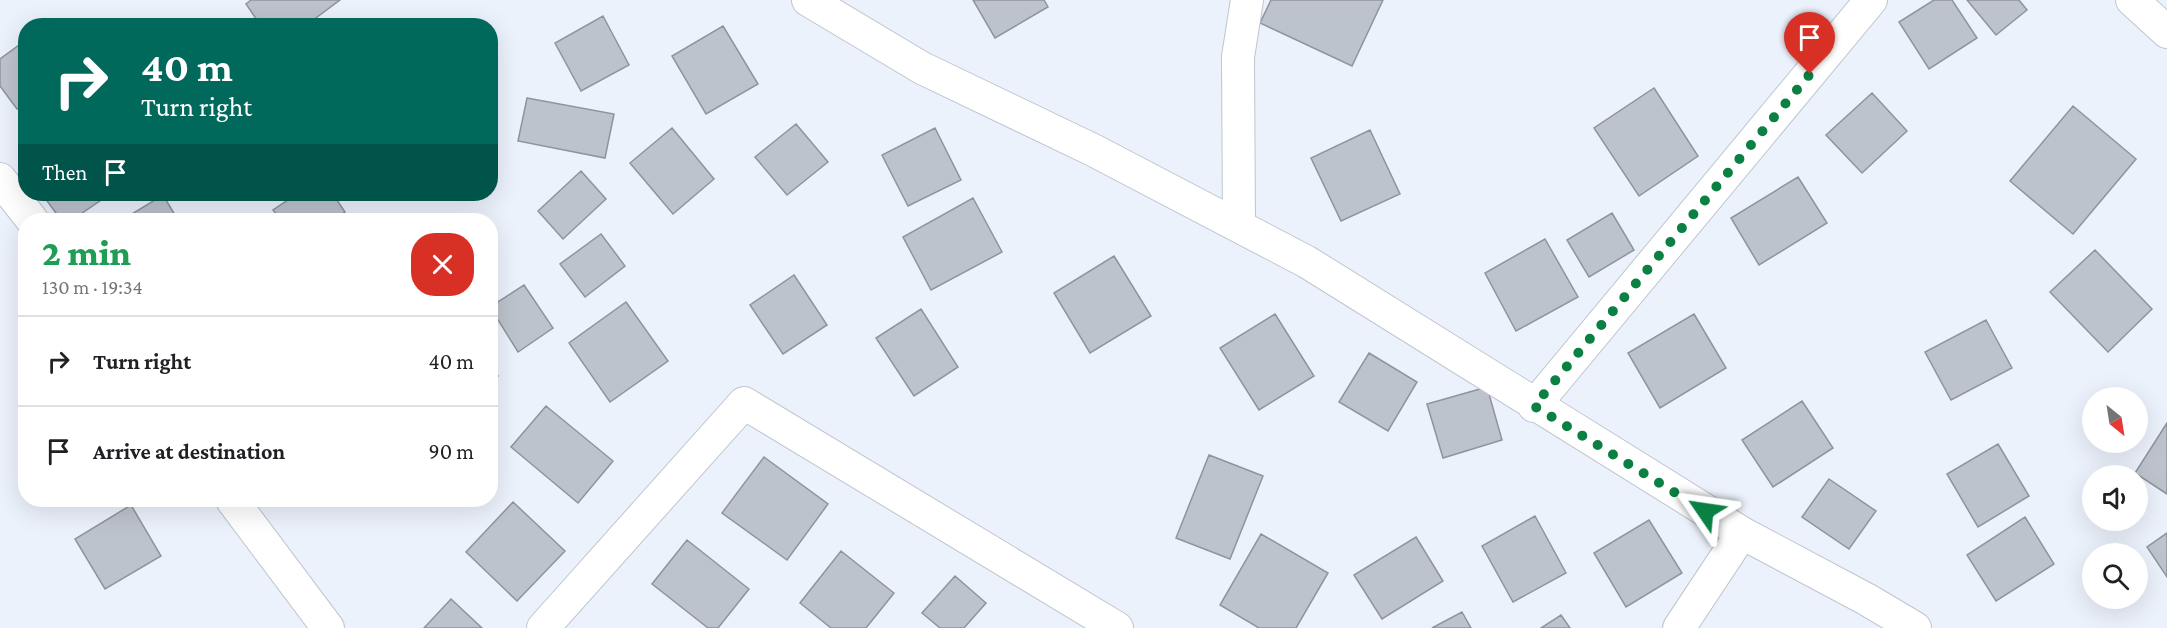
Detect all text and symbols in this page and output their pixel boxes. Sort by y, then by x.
pin [1784,12,1835,74]
icon: arrive [1793,21,1826,54]
icon: right [42,42,120,120]
text: 40 m [141,43,233,90]
text: Turn right [141,92,252,122]
icon: arrive [99,156,132,189]
text: Then [42,160,87,185]
text: 2 min [42,233,131,273]
button: close [411,233,474,296]
text: 130 m · 19:34 [42,276,143,298]
icon: right [42,345,75,378]
text: Turn right [93,349,191,374]
text: 40 m [429,349,474,374]
north arrow [2082,387,2148,453]
map controls [2082,387,2148,609]
icon: arrive [42,435,75,468]
text: Arrive at destination [93,439,285,464]
text: 90 m [429,439,474,464]
button: sound [2082,465,2148,531]
position arrow [1673,479,1737,543]
button: search [2082,543,2148,609]

